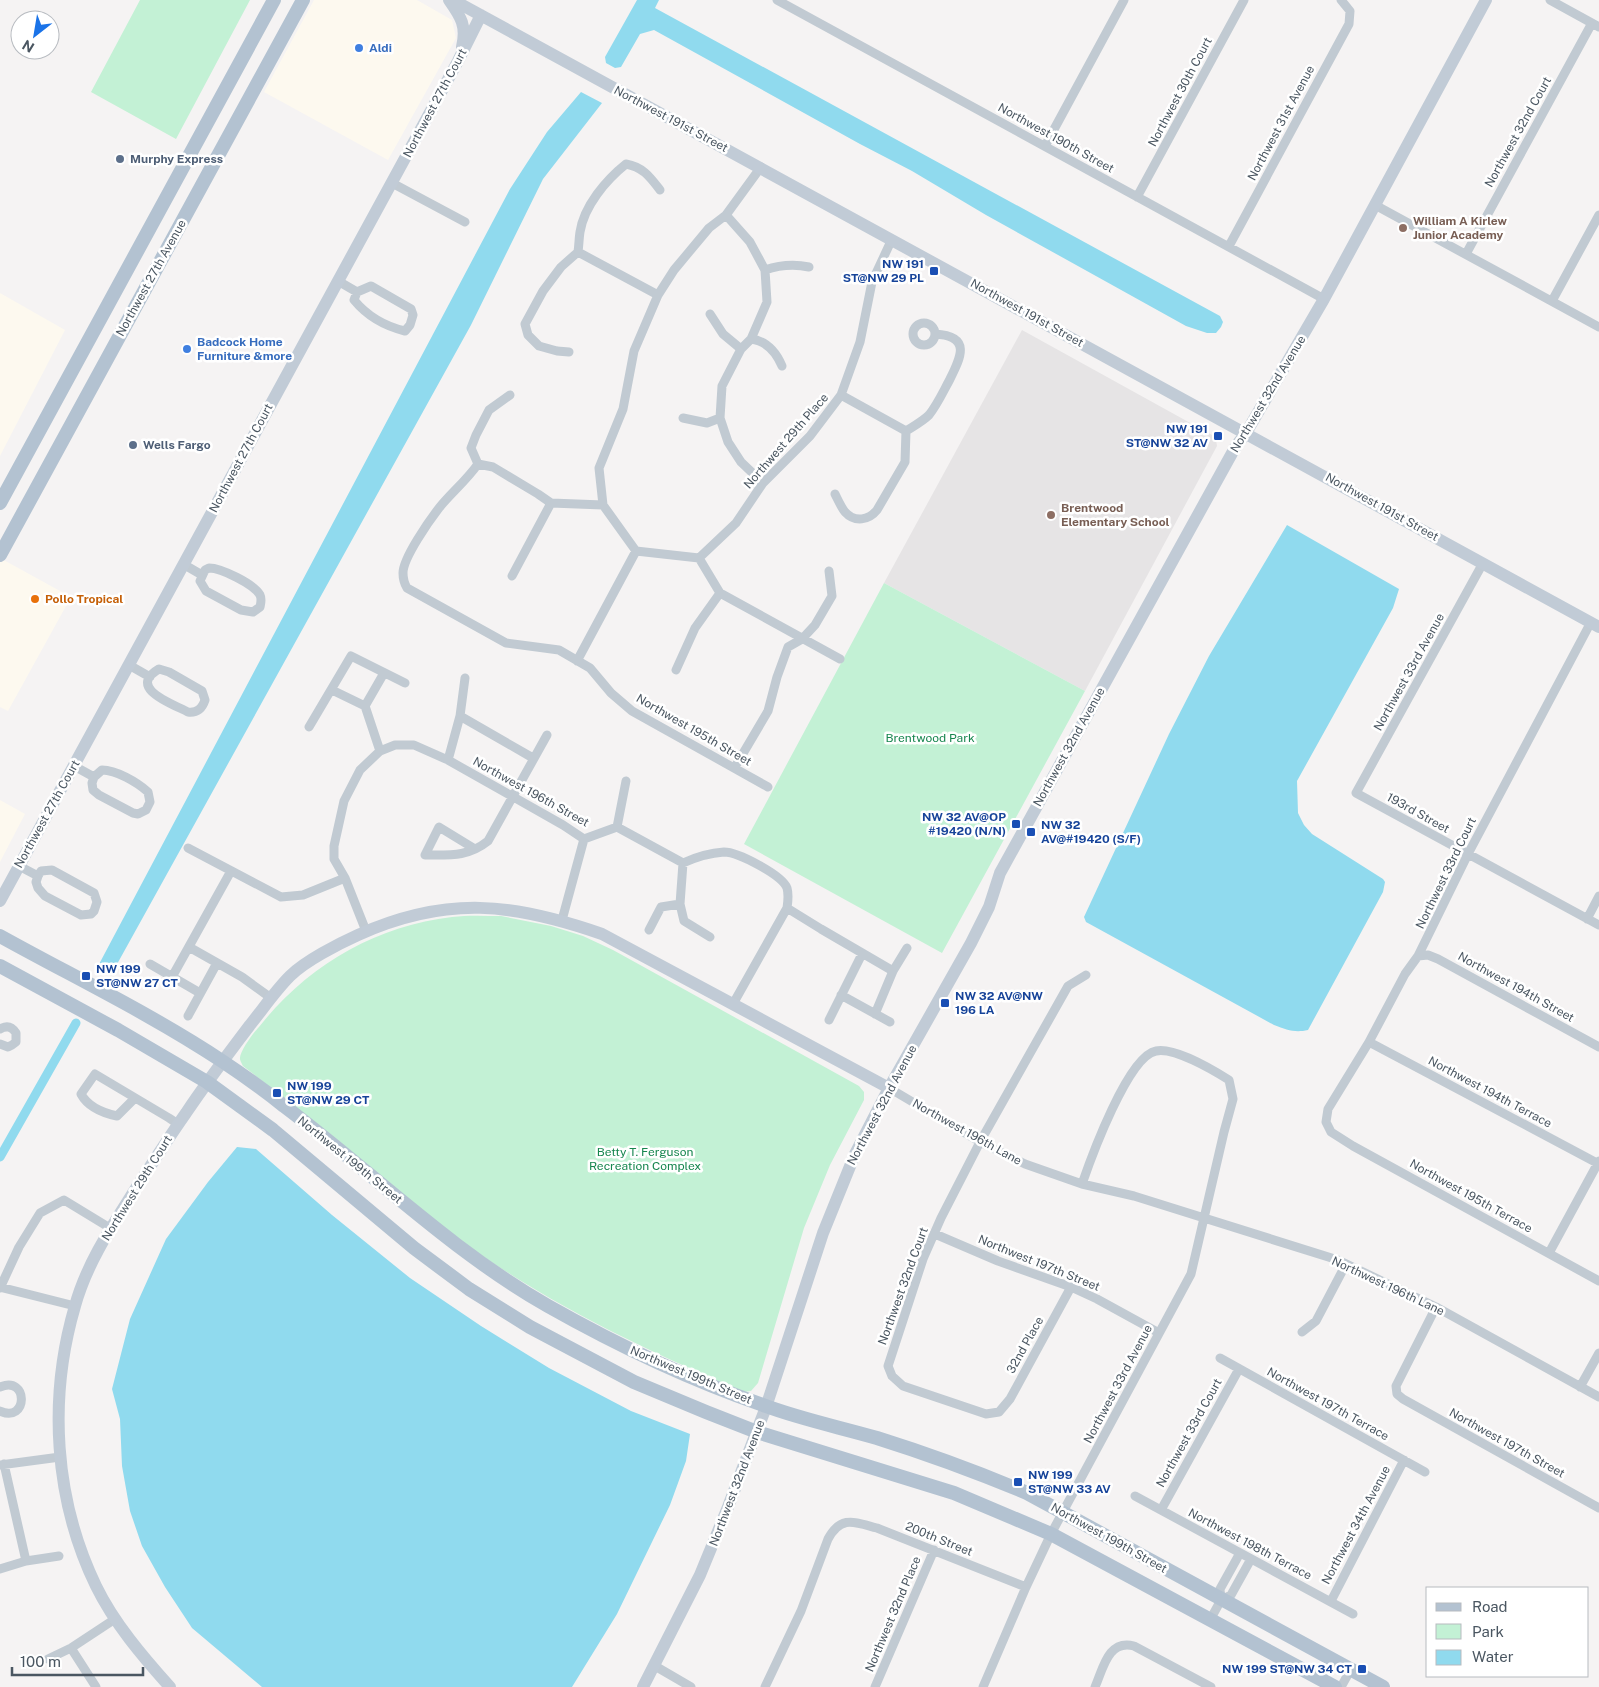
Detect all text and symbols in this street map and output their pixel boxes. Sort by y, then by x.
north arrow [10,10,60,60]
street label: Northwest 30th Court [1145,35,1215,149]
text: N [19,36,37,56]
place label: Aldi [369,41,392,55]
marker: Aldi [353,42,365,54]
street label: Northwest 27th Court [400,46,470,160]
street label: Northwest 31st Avenue [1245,63,1317,183]
street label: Northwest 32nd Court [1482,74,1554,190]
street label: Northwest 191st Street [612,83,731,155]
street label: Northwest 190th Street [996,100,1117,176]
place label: Murphy Express [130,152,223,166]
marker: Murphy Express [114,153,126,165]
place label: William A Kirlew Junior Academy [1413,214,1508,242]
street label: Northwest 27th Avenue [113,217,189,339]
marker: William A Kirlew Junior Academy [1397,222,1409,234]
place label: NW 191 ST@NW 29 PL [843,257,924,285]
marker: NW 191 ST@NW 29 PL [928,265,940,277]
street label: Northwest 191st Street [968,276,1086,350]
street label: Northwest 32nd Avenue [1227,333,1309,455]
place label: Badcock Home Furniture &more [197,335,292,363]
marker: Badcock Home Furniture &more [181,343,193,355]
street label: Northwest 29th Place [741,390,831,491]
street label: Northwest 27th Court [206,401,276,515]
place label: NW 191 ST@NW 32 AV [1126,422,1209,450]
marker: NW 191 ST@NW 32 AV [1212,430,1224,442]
place label: Wells Fargo [143,438,211,452]
marker: Wells Fargo [127,439,139,451]
street label: Northwest 191st Street [1323,470,1441,544]
place label: Brentwood Elementary School [1061,501,1170,529]
marker: Brentwood Elementary School [1045,509,1057,521]
place label: Pollo Tropical [45,592,123,606]
marker: Pollo Tropical [29,593,41,605]
street label: Northwest 33rd Avenue [1371,611,1447,733]
street label: Northwest 32nd Avenue [1030,685,1108,809]
street label: Northwest 195th Street [634,691,754,769]
park label: Brentwood Park [885,731,975,745]
street label: Northwest 196th Street [471,754,592,830]
street label: Northwest 27th Court [11,757,83,870]
street label: 193rd Street [1384,790,1452,836]
place label: NW 32 AV@OP #19420 (N/N) [922,810,1006,838]
street label: Northwest 33rd Court [1413,815,1479,931]
marker: NW 32 AV@OP #19420 (N/N) [1010,818,1022,830]
place label: NW 32 AV@#19420 (S/F) [1041,818,1141,846]
marker: NW 32 AV@#19420 (S/F) [1025,826,1037,838]
street label: Northwest 194th Street [1455,949,1577,1025]
place label: NW 199 ST@NW 27 CT [96,962,179,990]
marker: NW 199 ST@NW 27 CT [80,970,92,982]
place label: NW 32 AV@NW 196 LA [955,989,1043,1017]
marker: NW 32 AV@NW 196 LA [939,997,951,1009]
street label: Northwest 32nd Avenue [844,1042,920,1167]
street label: Northwest 194th Terrace [1426,1053,1554,1131]
place label: NW 199 ST@NW 29 CT [287,1079,370,1107]
marker: NW 199 ST@NW 29 CT [271,1087,283,1099]
street label: Northwest 196th Lane [910,1096,1024,1168]
street label: Northwest 199th Street [295,1113,405,1207]
street label: Northwest 29th Court [99,1132,175,1243]
park label: Betty T. Ferguson Recreation Complex [589,1145,701,1173]
street label: Northwest 195th Terrace [1407,1156,1535,1236]
street label: Northwest 32nd Court [875,1225,931,1347]
street label: Northwest 197th Street [976,1232,1102,1294]
street label: Northwest 196th Lane [1330,1254,1447,1318]
street label: 32nd Place [1004,1314,1046,1376]
street label: Northwest 33rd Avenue [1081,1322,1155,1446]
street label: Northwest 199th Street [628,1343,754,1407]
street label: Northwest 197th Terrace [1265,1365,1392,1443]
street label: Northwest 33rd Court [1153,1376,1225,1490]
street label: Northwest 197th Street [1447,1405,1568,1481]
street label: Northwest 32nd Avenue [706,1418,768,1548]
street label: Northwest 34th Avenue [1319,1463,1393,1587]
place label: NW 199 ST@NW 33 AV [1028,1468,1111,1496]
marker: NW 199 ST@NW 33 AV [1012,1476,1024,1488]
street label: Northwest 199th Street [1049,1500,1170,1576]
street label: Northwest 198th Terrace [1186,1505,1314,1583]
street label: 200th Street [903,1519,975,1559]
street label: Northwest 32nd Place [862,1554,924,1674]
legend [1426,1587,1589,1677]
text: Road [1472,1598,1508,1615]
text: Park [1472,1623,1504,1640]
scale bar [12,1644,144,1676]
text: Water [1472,1648,1514,1665]
text: 100 m [20,1653,61,1670]
place label: NW 199 ST@NW 34 CT [1222,1662,1353,1676]
marker: NW 199 ST@NW 34 CT [1356,1663,1368,1675]

